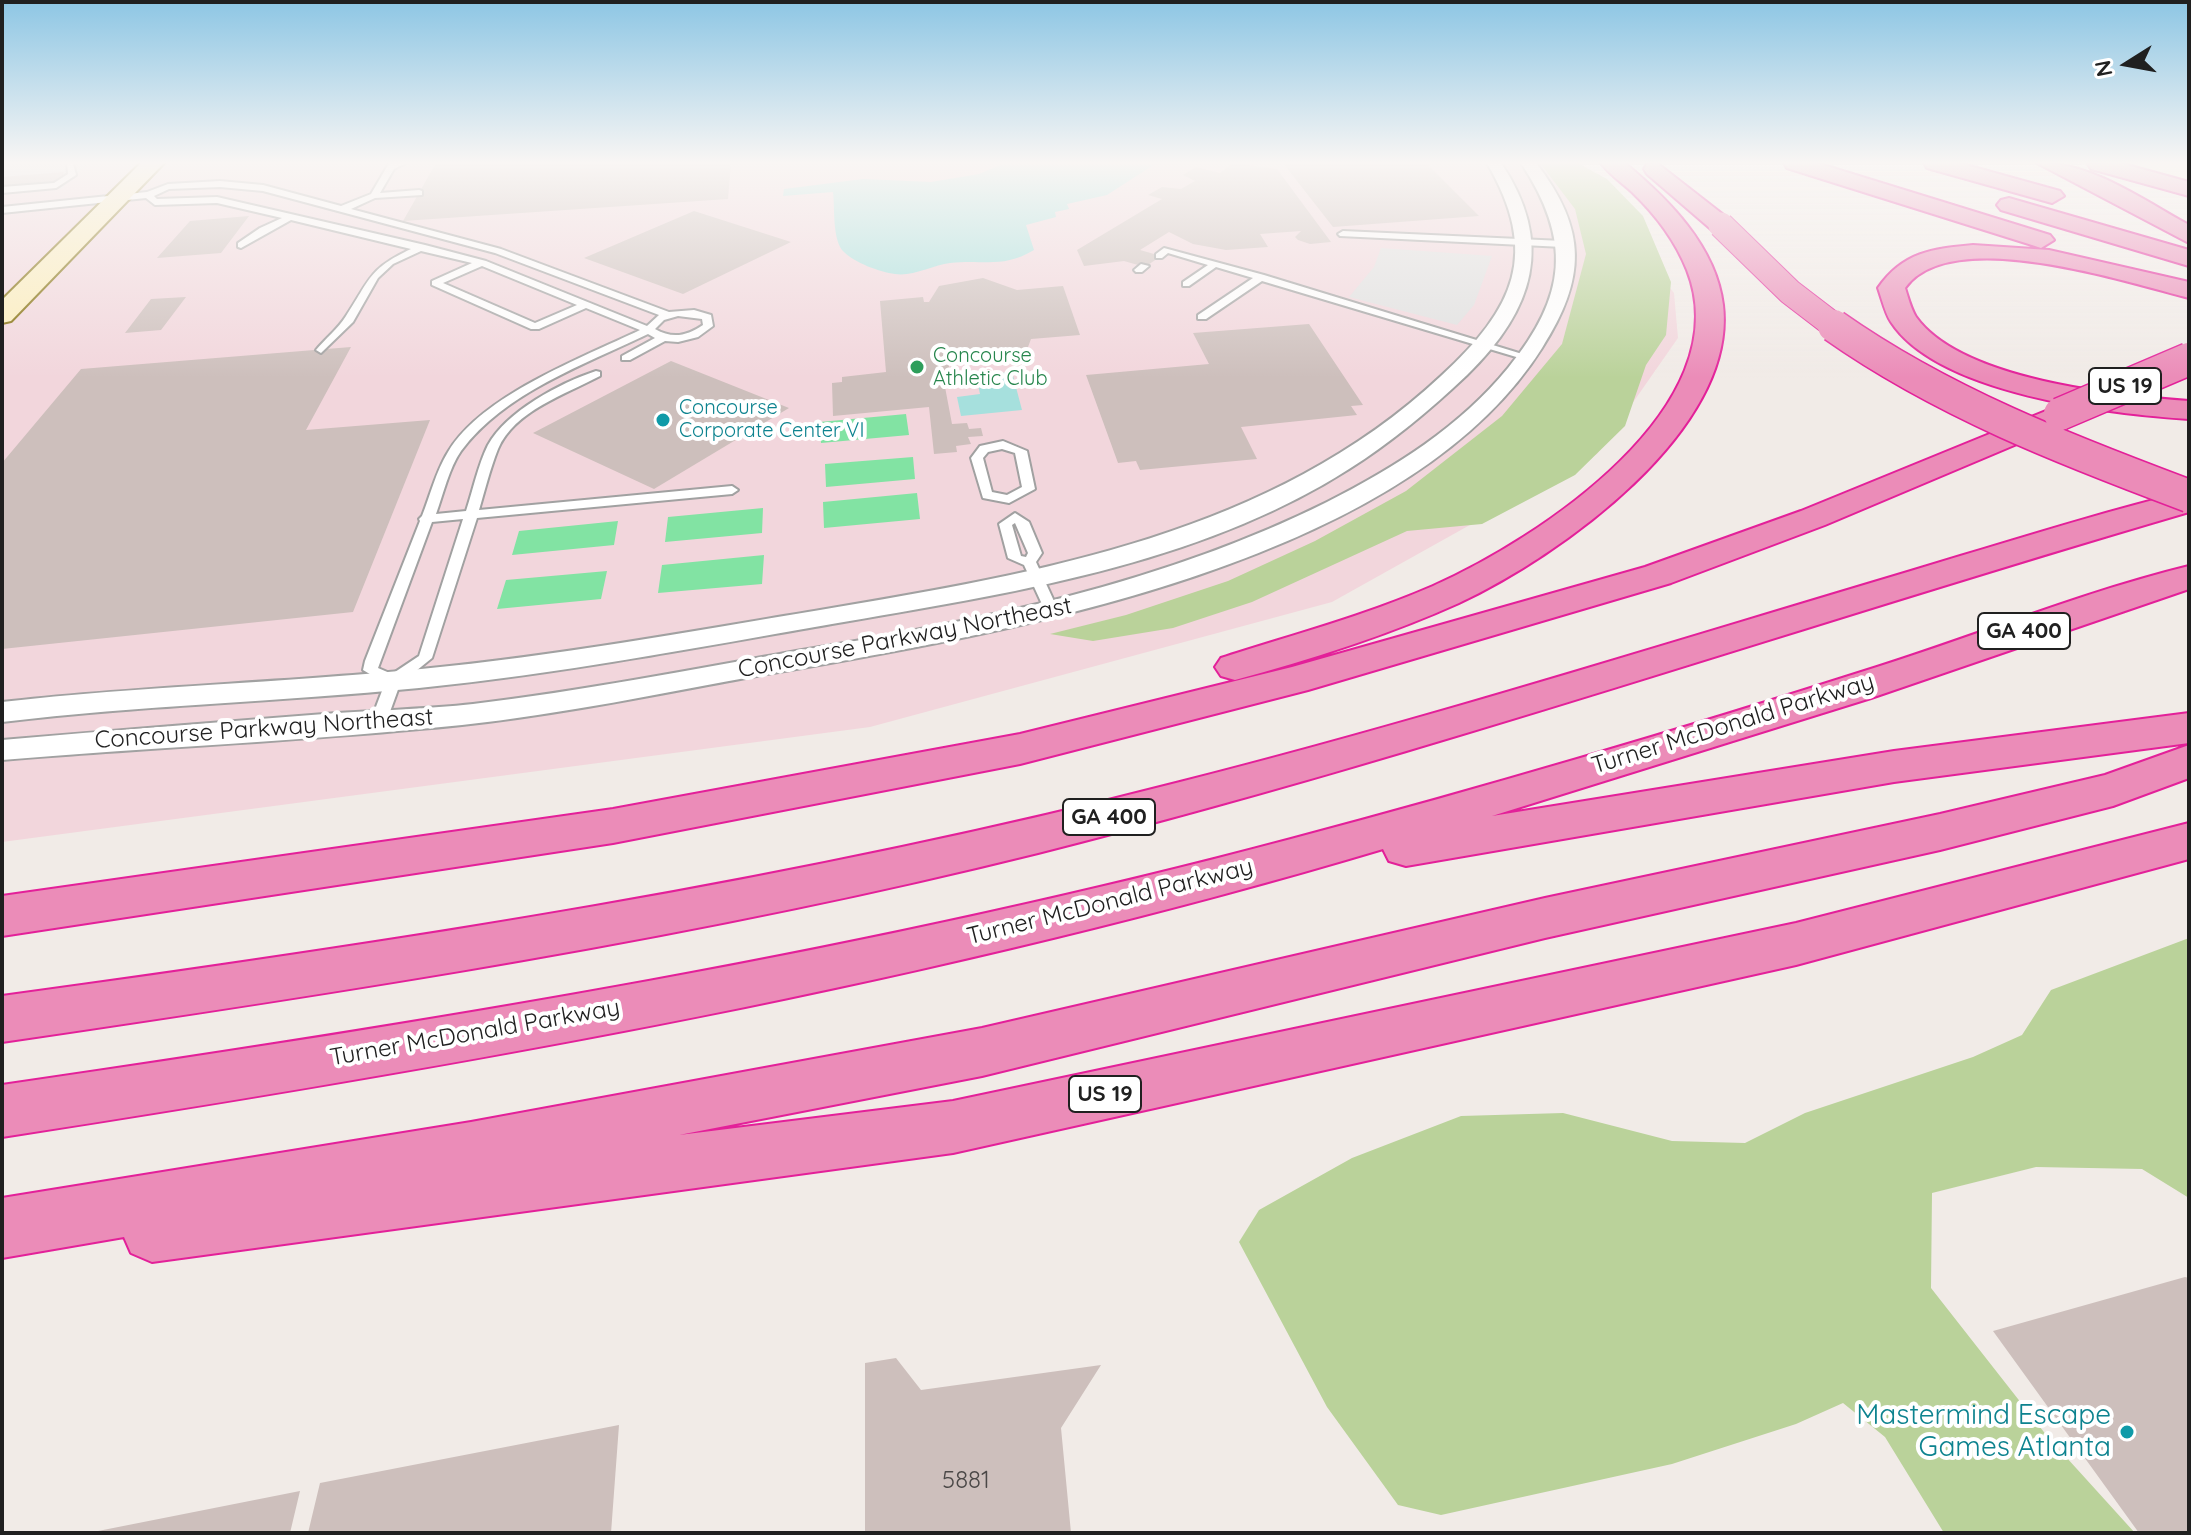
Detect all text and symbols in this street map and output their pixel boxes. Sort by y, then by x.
north arrow [2087,24,2167,104]
text: N [2088,58,2119,79]
place label: Concourse Athletic Club [933,344,1048,391]
marker: Concourse Athletic Club [908,358,926,376]
road number: US 19 [2089,368,2161,404]
place label: Concourse Corporate Center VI [679,396,864,443]
marker: Concourse Corporate Center VI [654,411,672,429]
street label: Concourse Parkway Northeast [736,591,1074,685]
road number: GA 400 [1978,613,2070,649]
street label: Turner McDonald Parkway [1588,667,1878,781]
street label: Concourse Parkway Northeast [94,703,434,755]
road number: GA 400 [1063,799,1155,835]
street label: Turner McDonald Parkway [964,852,1256,952]
street label: Turner McDonald Parkway [328,993,622,1073]
road number: US 19 [1069,1076,1141,1112]
place label: Mastermind Escape Games Atlanta [1856,1399,2111,1465]
marker: Mastermind Escape Games Atlanta [2118,1423,2136,1441]
house number: 5881 [942,1467,990,1495]

